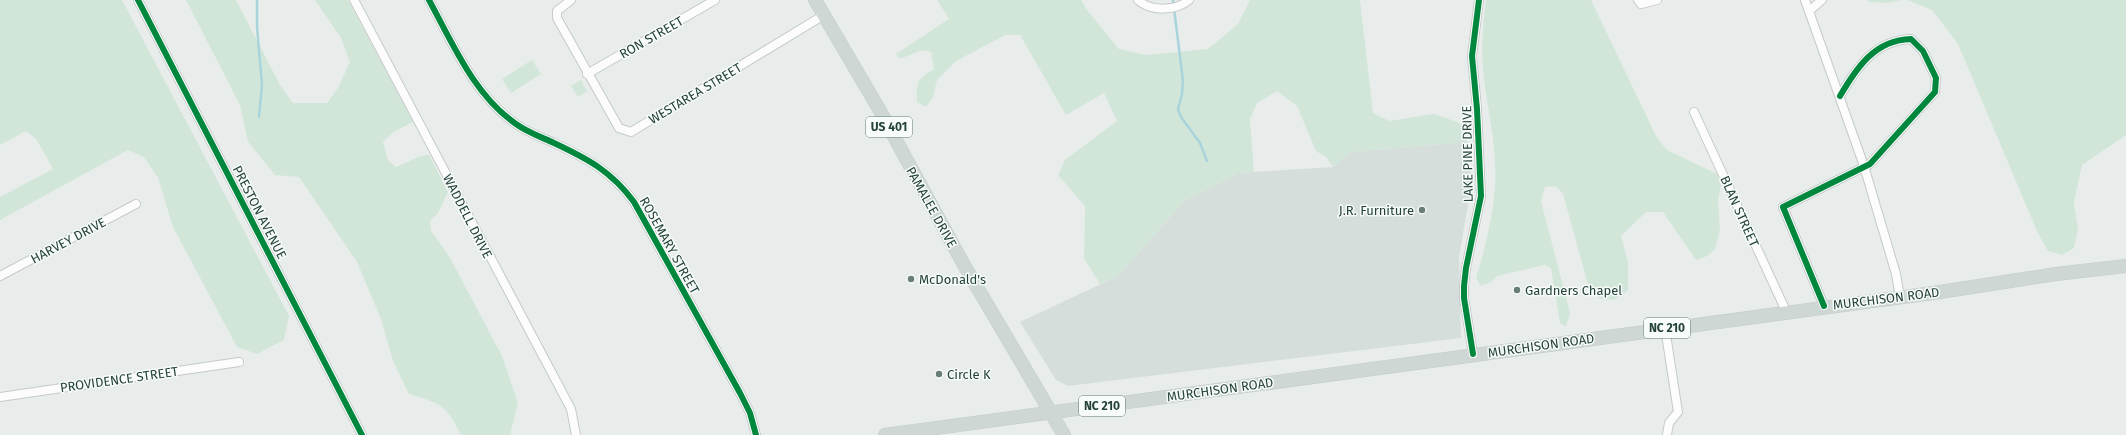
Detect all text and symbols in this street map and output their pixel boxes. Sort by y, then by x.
street label: RON STREET [617,13,686,62]
street label: WESTAREA STREET [646,60,745,127]
street label: LAKE PINE DRIVE [1459,105,1476,203]
road number: US 401 [866,117,912,137]
street label: PRESTON AVENUE [230,163,290,261]
street label: PAMALEE DRIVE [903,164,960,250]
street label: WADDELL DRIVE [440,172,495,261]
street label: BLAN STREET [1717,173,1762,249]
street label: ROSEMARY STREET [637,194,703,297]
place label: J.R. Furniture [1339,203,1414,218]
marker: J.R. Furniture [1417,205,1427,215]
street label: HARVEY DRIVE [28,214,108,267]
place label: McDonald's [919,272,986,287]
marker: McDonald's [906,274,916,284]
place label: Gardners Chapel [1525,283,1622,298]
marker: Gardners Chapel [1512,285,1522,295]
street label: MURCHISON ROAD [1832,285,1940,312]
road number: NC 210 [1644,318,1690,338]
street label: MURCHISON ROAD [1487,331,1595,360]
street label: PROVIDENCE STREET [59,364,179,395]
place label: Circle K [947,367,991,382]
marker: Circle K [934,369,944,379]
street label: MURCHISON ROAD [1166,375,1274,404]
road number: NC 210 [1079,396,1125,416]

